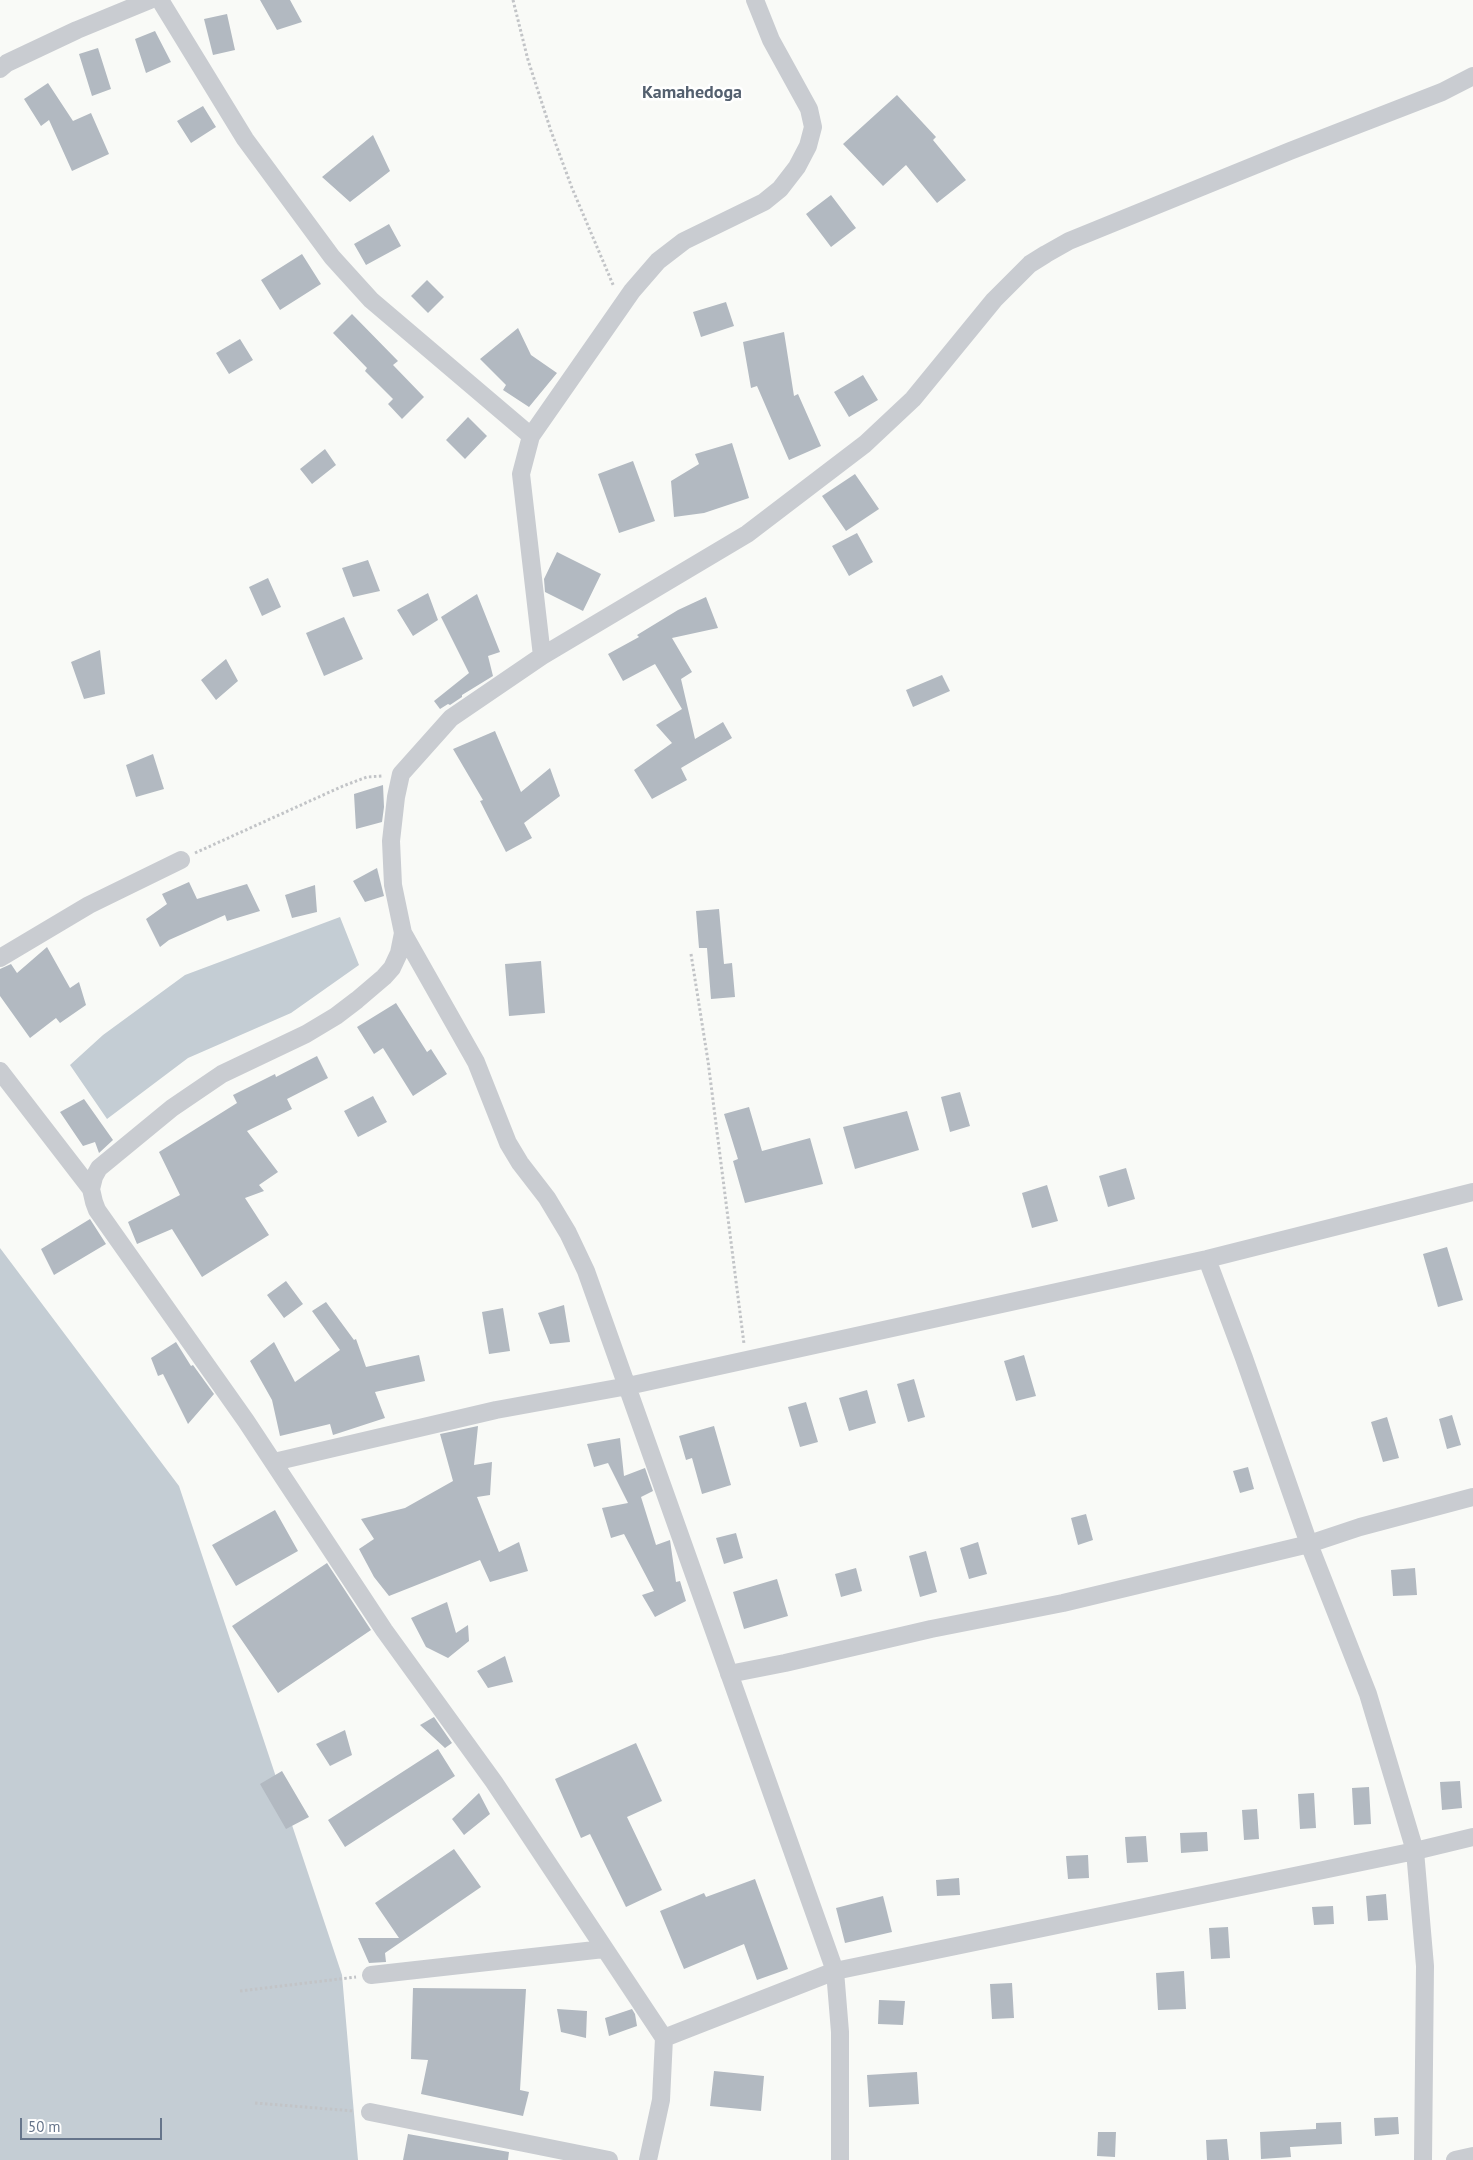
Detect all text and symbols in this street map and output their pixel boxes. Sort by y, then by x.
district label: Kamahedoga [642,82,742,104]
scale bar [22,2108,165,2140]
text: 50 m [28,2117,61,2136]

